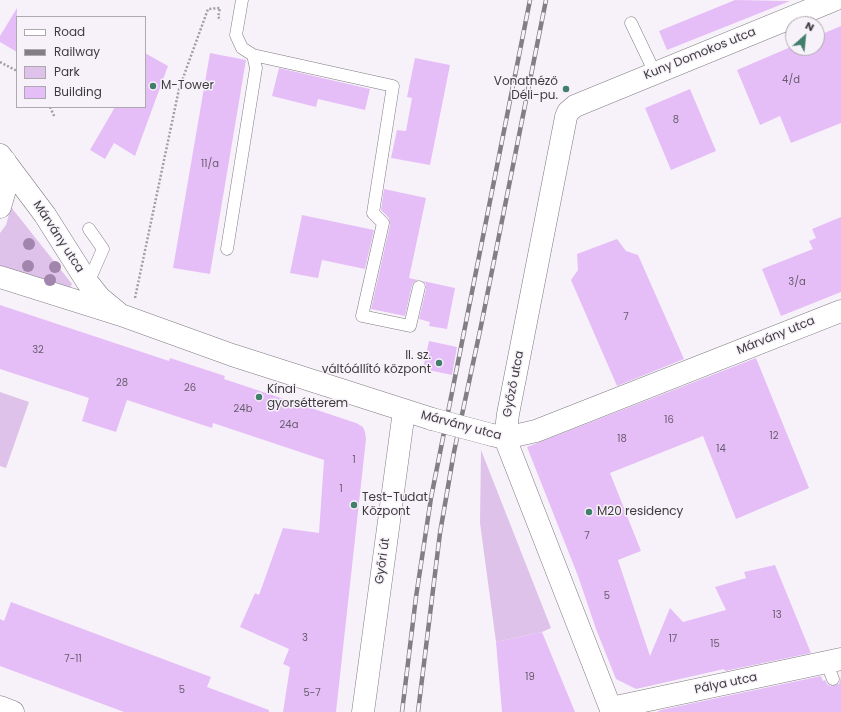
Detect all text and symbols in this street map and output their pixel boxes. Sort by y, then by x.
legend [16,16,146,108]
north arrow [785,16,825,56]
text: N [803,17,817,35]
text: Road [54,23,85,40]
street label: Kuny Domokos utca [642,25,758,83]
text: Railway [54,43,100,60]
text: Park [54,63,80,80]
house number: 4/d [782,74,800,86]
place label: Vonatnéző Déli-pu. [494,75,558,103]
place label: M-Tower [161,79,214,93]
marker: M-Tower [148,81,158,91]
text: Building [54,83,102,100]
marker: Vonatnéző Déli-pu. [561,84,571,94]
house number: 8 [673,114,679,126]
house number: 11/a [201,158,219,170]
street label: Márvány utca [29,198,87,276]
house number: 3/a [788,276,806,288]
house number: 7 [623,311,629,323]
street label: Márvány utca [735,314,817,358]
house number: 32 [32,344,44,356]
place label: II. sz. váltóállító központ [322,349,431,377]
street label: Győző utca [500,349,528,419]
marker: II. sz. váltóállító központ [434,358,444,368]
house number: 28 [116,377,128,389]
house number: 26 [184,382,196,394]
place label: Kínai gyorsétterem [267,383,348,411]
marker: Kínai gyorsétterem [254,392,264,402]
house number: 24b [234,403,252,415]
street label: Márvány utca [419,408,503,444]
house number: 16 [664,414,674,426]
house number: 24a [280,419,298,431]
house number: 12 [770,430,778,442]
house number: 18 [617,433,627,445]
house number: 14 [716,443,726,455]
house number: 1 [352,454,356,466]
house number: 1 [339,483,343,495]
place label: Test-Tudat Központ [362,491,428,519]
marker: Test-Tudat Központ [349,500,359,510]
place label: M20 residency [597,505,683,519]
marker: M20 residency [584,507,594,517]
house number: 7 [584,530,590,542]
street label: Győri út [373,537,393,585]
house number: 5 [604,590,610,602]
house number: 13 [772,609,782,621]
house number: 3 [302,632,308,644]
house number: 17 [669,633,677,645]
house number: 15 [710,638,720,650]
house number: 7-11 [64,653,82,665]
street label: Pálya utca [693,670,759,698]
house number: 19 [525,671,535,683]
house number: 5 [179,684,185,696]
house number: 5-7 [303,687,321,699]

